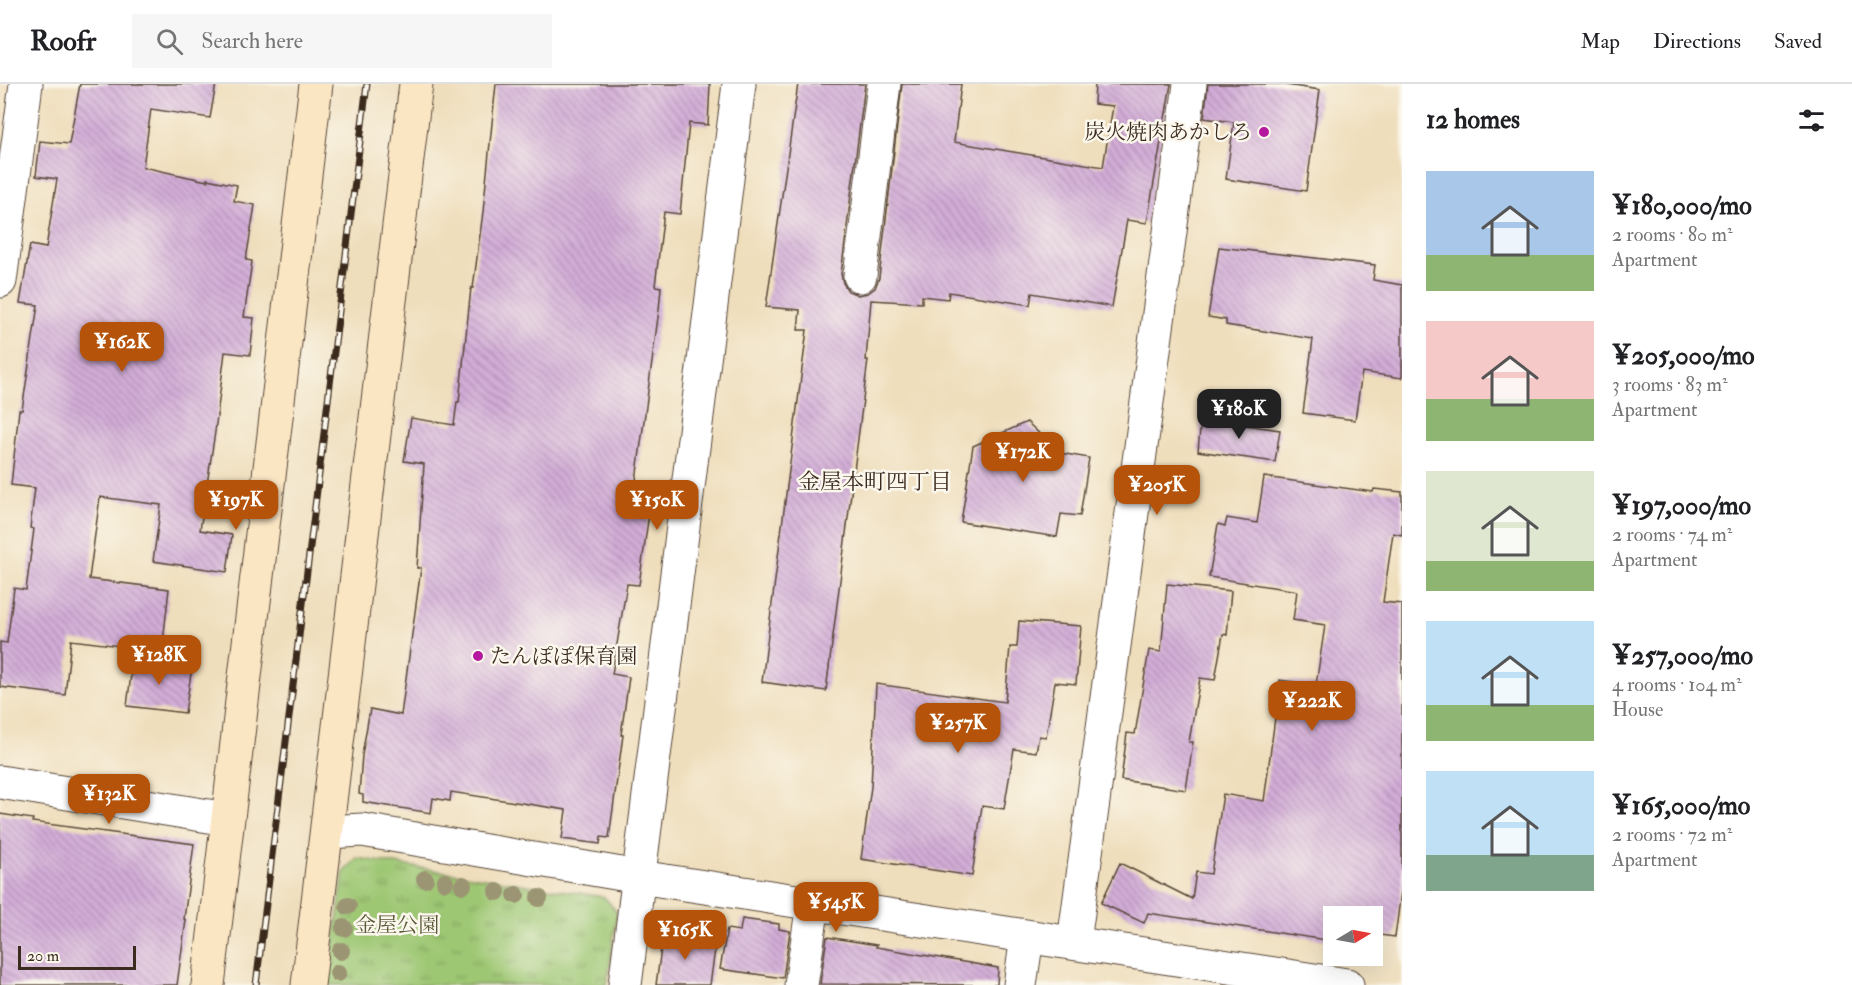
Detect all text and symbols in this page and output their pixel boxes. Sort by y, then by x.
search box [132,14,552,68]
text: Roofr [30,24,96,59]
icon: search [153,25,186,58]
text: Search here [201,27,303,55]
text: Map [1580,28,1620,55]
text: Directions [1653,28,1741,55]
text: Saved [1774,28,1822,55]
text: 12 homes [1426,104,1520,136]
icon: filters [1795,104,1828,137]
place label: 炭火焼肉あかしろ [1084,119,1252,146]
marker: 炭火焼肉あかしろ [1257,125,1271,139]
text: ¥180,000/mo [1612,190,1752,222]
icon: home [1474,195,1546,267]
text: 2 rooms · 80 m² [1612,222,1733,247]
text: Apartment [1612,247,1697,272]
pin: ¥162K [80,322,164,373]
text: ¥162K [94,329,150,354]
text: ¥205,000/mo [1612,340,1755,372]
icon: home [1474,345,1546,417]
text: 3 rooms · 83 m² [1612,372,1728,397]
pin: ¥180K [1197,389,1281,440]
text: ¥180K [1211,396,1267,421]
text: Apartment [1612,397,1697,422]
pin: ¥172K [981,432,1065,483]
text: ¥172K [995,439,1051,464]
pin: ¥205K [1115,465,1199,516]
district label: 金屋本町四丁目 [798,468,952,496]
text: ¥205K [1128,472,1186,497]
pin: ¥197K [194,480,278,531]
pin: ¥150K [615,480,699,531]
text: ¥197K [208,487,264,512]
text: ¥150K [630,487,684,512]
text: ¥197,000/mo [1612,490,1751,522]
icon: home [1474,495,1546,567]
text: 2 rooms · 74 m² [1612,522,1733,547]
text: Apartment [1612,547,1697,572]
pin: ¥128K [117,635,201,686]
text: ¥257,000/mo [1612,640,1753,672]
text: ¥128K [131,642,187,667]
place label: たんぽぽ保育園 [490,643,637,670]
icon: home [1474,645,1546,717]
marker: たんぽぽ保育園 [471,649,485,663]
text: 4 rooms · 104 m² [1612,672,1742,697]
pin: ¥222K [1270,681,1354,732]
text: ¥222K [1282,688,1342,713]
text: House [1612,697,1663,722]
pin: ¥257K [916,703,1000,754]
text: ¥257K [929,710,987,735]
pin: ¥132K [67,774,151,825]
text: ¥132K [82,781,136,806]
text: ¥165,000/mo [1612,790,1750,822]
icon: home [1474,795,1546,867]
text: 2 rooms · 72 m² [1612,822,1732,847]
text: Apartment [1612,847,1697,872]
pin: ¥545K [794,882,878,933]
text: ¥545K [808,889,864,914]
north arrow [1323,906,1383,966]
map controls [1323,906,1383,966]
pin: ¥165K [643,910,727,961]
park label: 金屋公園 [355,912,439,939]
text: ¥165K [658,917,712,942]
scale bar [18,943,136,970]
text: 20 m [27,946,59,966]

